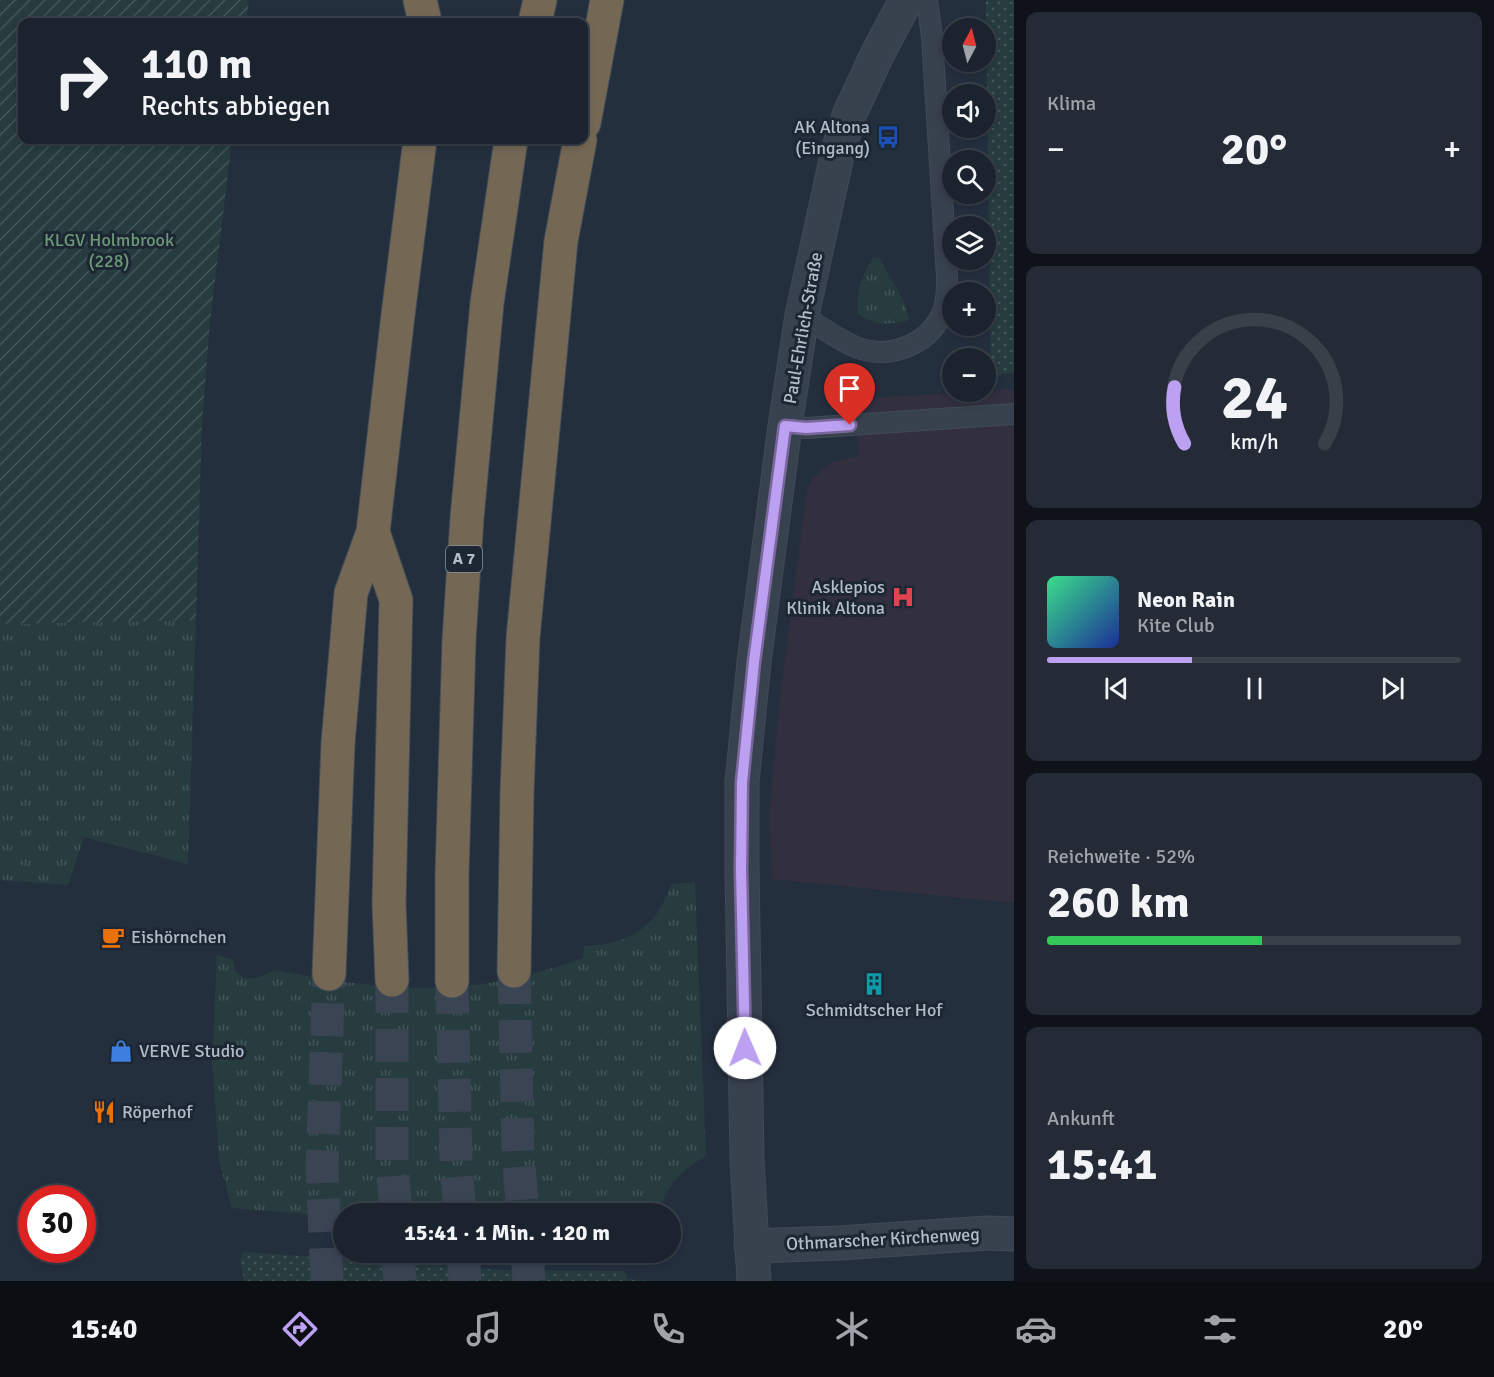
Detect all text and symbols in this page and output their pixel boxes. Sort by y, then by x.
north arrow [942,18,996,72]
map controls [942,18,996,402]
text: 110 m [141,39,252,90]
icon: right [42,42,120,120]
button: sound [942,84,996,138]
text: Rechts abbiegen [141,90,331,123]
text: Klima [1047,91,1096,116]
place label: AK Altona (Eingang) [794,116,870,159]
text: 20° [1221,122,1287,177]
bus stop icon: AK Altona (Eingang) [875,124,901,150]
text: − [1047,129,1065,170]
text: + [1443,129,1461,170]
button: search [942,150,996,204]
button: layers [942,216,996,270]
park label: KLGV Holmbrook (228) [44,229,174,272]
street label: Paul-Ehrlich-Straße [779,250,827,406]
button: + [942,282,996,336]
button: − [942,348,996,402]
text: 24 [1220,359,1288,436]
pin [824,363,875,425]
icon: arrive [833,372,866,405]
text: km/h [1230,429,1278,455]
road number: A 7 [446,546,482,572]
place label: Asklepios Klinik Altona [786,576,885,619]
hospital icon: Asklepios Klinik Altona [890,584,916,610]
text: Neon Rain [1137,586,1235,613]
text: Kite Club [1137,613,1215,638]
icon: previous [1100,672,1133,705]
icon: pause [1238,672,1271,705]
icon: next [1376,672,1409,705]
text: Reichweite · 52% [1047,844,1195,869]
text: 260 km [1047,875,1190,930]
cafe icon: Eishörnchen [100,924,126,950]
place label: Eishörnchen [131,926,227,948]
building icon: Schmidtscher Hof [861,971,887,997]
place label: Schmidtscher Hof [806,999,943,1021]
position arrow [713,1016,777,1080]
shop icon: VERVE Studio [108,1038,134,1064]
place label: VERVE Studio [139,1040,244,1062]
restaurant icon: Röperhof [91,1099,117,1125]
place label: Röperhof [122,1101,193,1123]
text: Ankunft [1047,1106,1115,1131]
text: 15:41 [1047,1137,1157,1192]
speed limit sign: 30 [18,1185,96,1263]
text: 15:41 · 1 Min. · 120 m [404,1219,610,1246]
street label: Othmarscher Kirchenweg [786,1223,980,1255]
icon: directions [279,1308,321,1350]
icon: music [463,1308,505,1350]
icon: phone [647,1308,689,1350]
icon: climate [831,1308,873,1350]
icon: car [1015,1308,1057,1350]
icon: filters [1199,1308,1241,1350]
text: 15:40 [71,1313,137,1346]
text: 20° [1383,1313,1423,1346]

